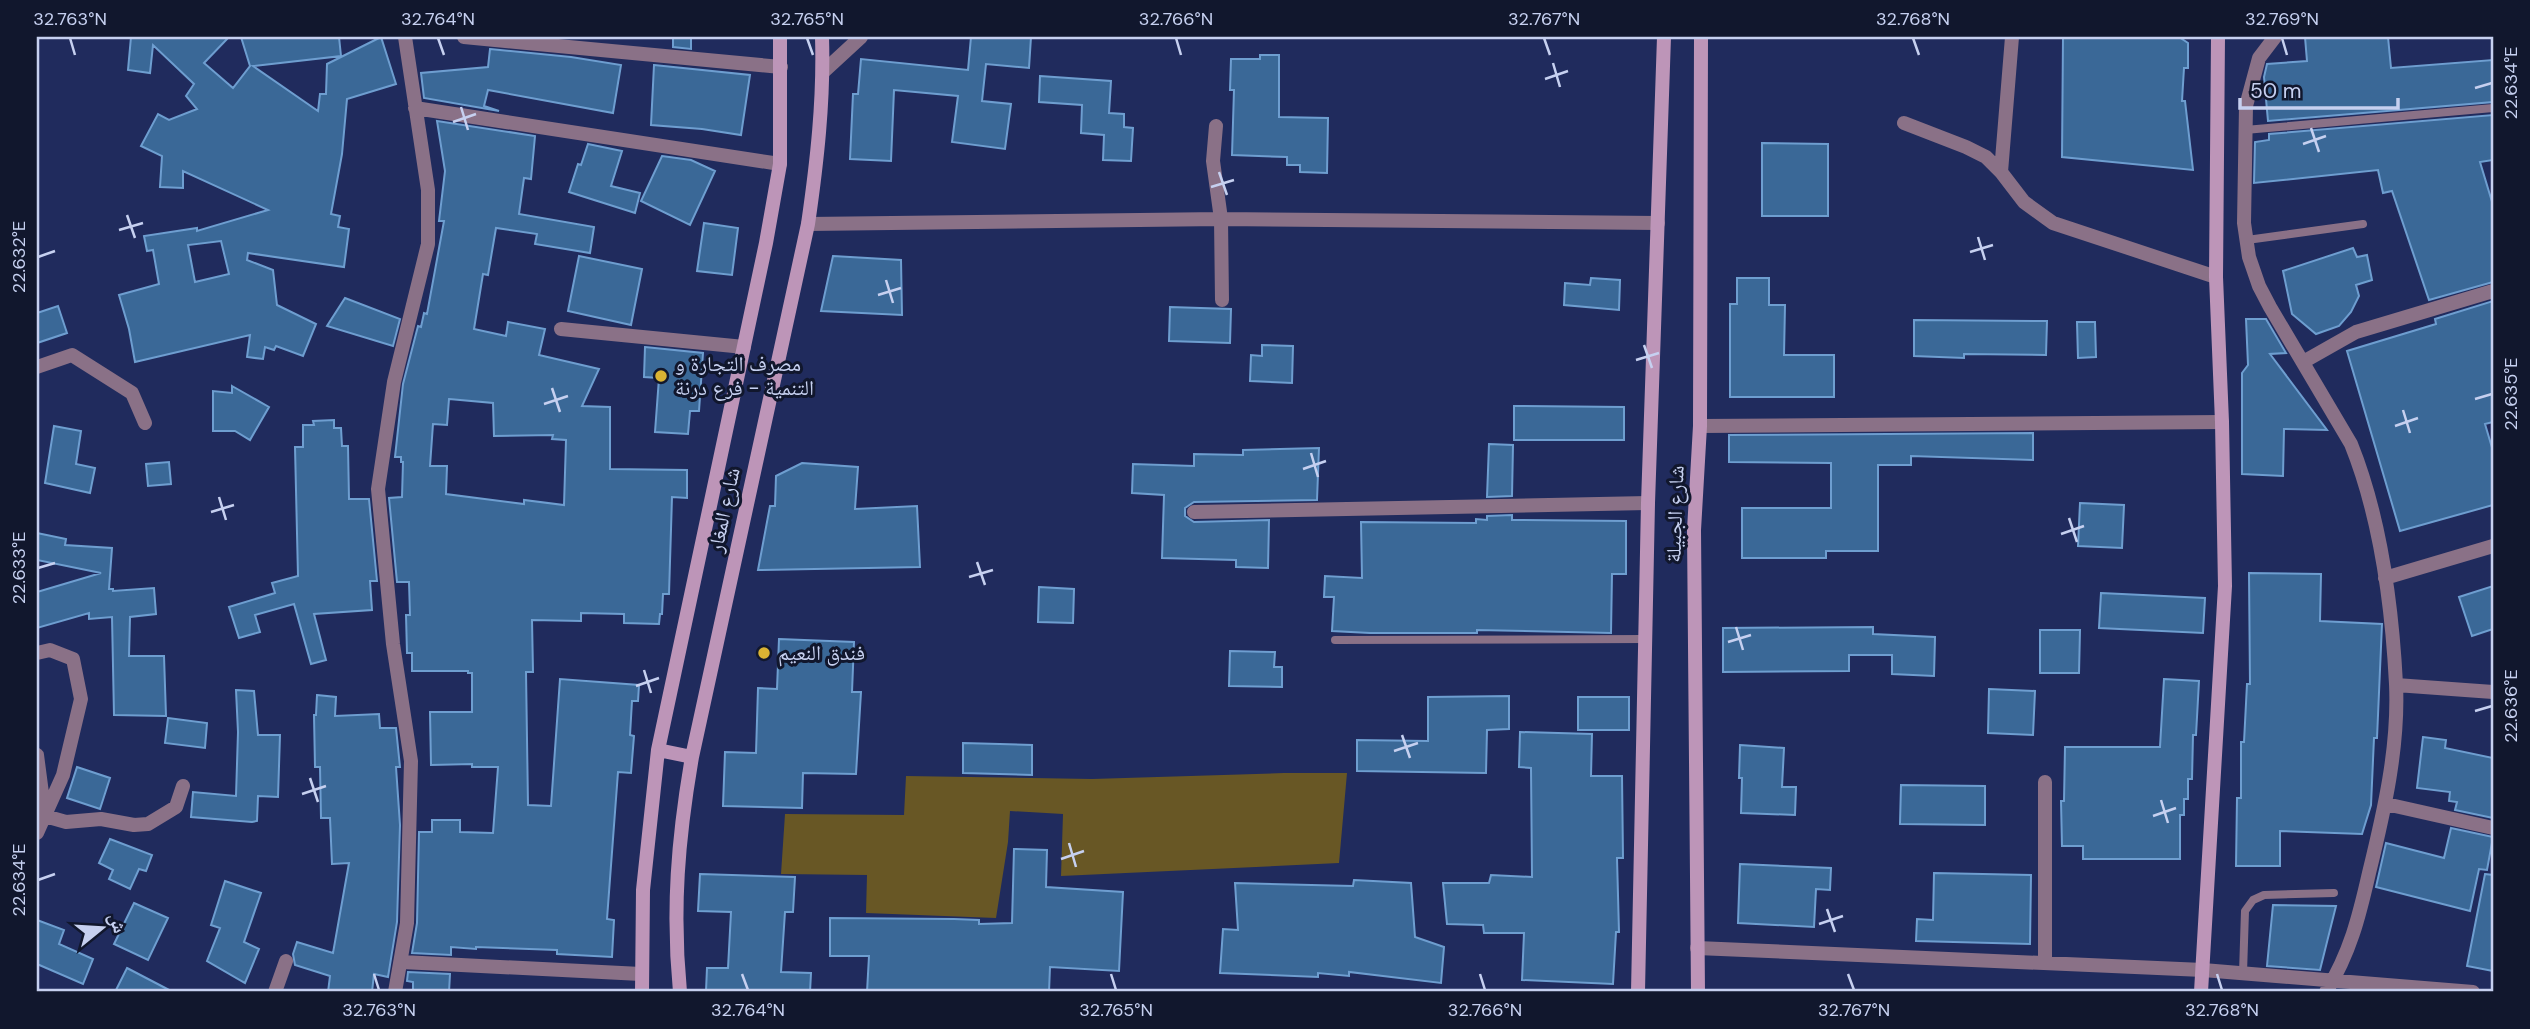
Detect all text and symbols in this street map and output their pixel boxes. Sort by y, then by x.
text: 32.763°N [33,7,107,31]
text: 32.764°N [401,7,475,31]
text: 32.765°N [770,7,844,31]
text: 32.766°N [1139,7,1213,31]
text: 32.767°N [1508,7,1580,31]
text: 32.768°N [1876,7,1950,31]
text: 32.769°N [2245,7,2319,31]
text: 22.634°E [2499,47,2523,119]
scale bar [2240,66,2397,110]
text: 50 m [2250,77,2301,105]
text: 22.632°E [7,221,31,293]
place label: مصرف التجارة و التنمية - فرع درنة [675,350,814,402]
text: 22.635°E [2499,357,2523,431]
marker: مصرف التجارة و التنمية - فرع درنة [653,368,669,384]
street label: شارع المغار [701,465,747,556]
street label: شارع الجبيلة [1659,465,1691,563]
text: 22.633°E [7,532,31,604]
place label: فندق النعيم [778,639,865,667]
marker: فندق النعيم [756,645,772,661]
text: 22.636°E [2499,669,2523,743]
text: 22.634°E [7,844,31,916]
north arrow [66,892,136,962]
text: ش [103,909,133,936]
text: 32.763°N [342,998,416,1022]
text: 32.764°N [711,998,785,1022]
text: 32.765°N [1079,998,1153,1022]
text: 32.766°N [1448,998,1522,1022]
text: 32.767°N [1818,998,1890,1022]
text: 32.768°N [2185,998,2259,1022]

